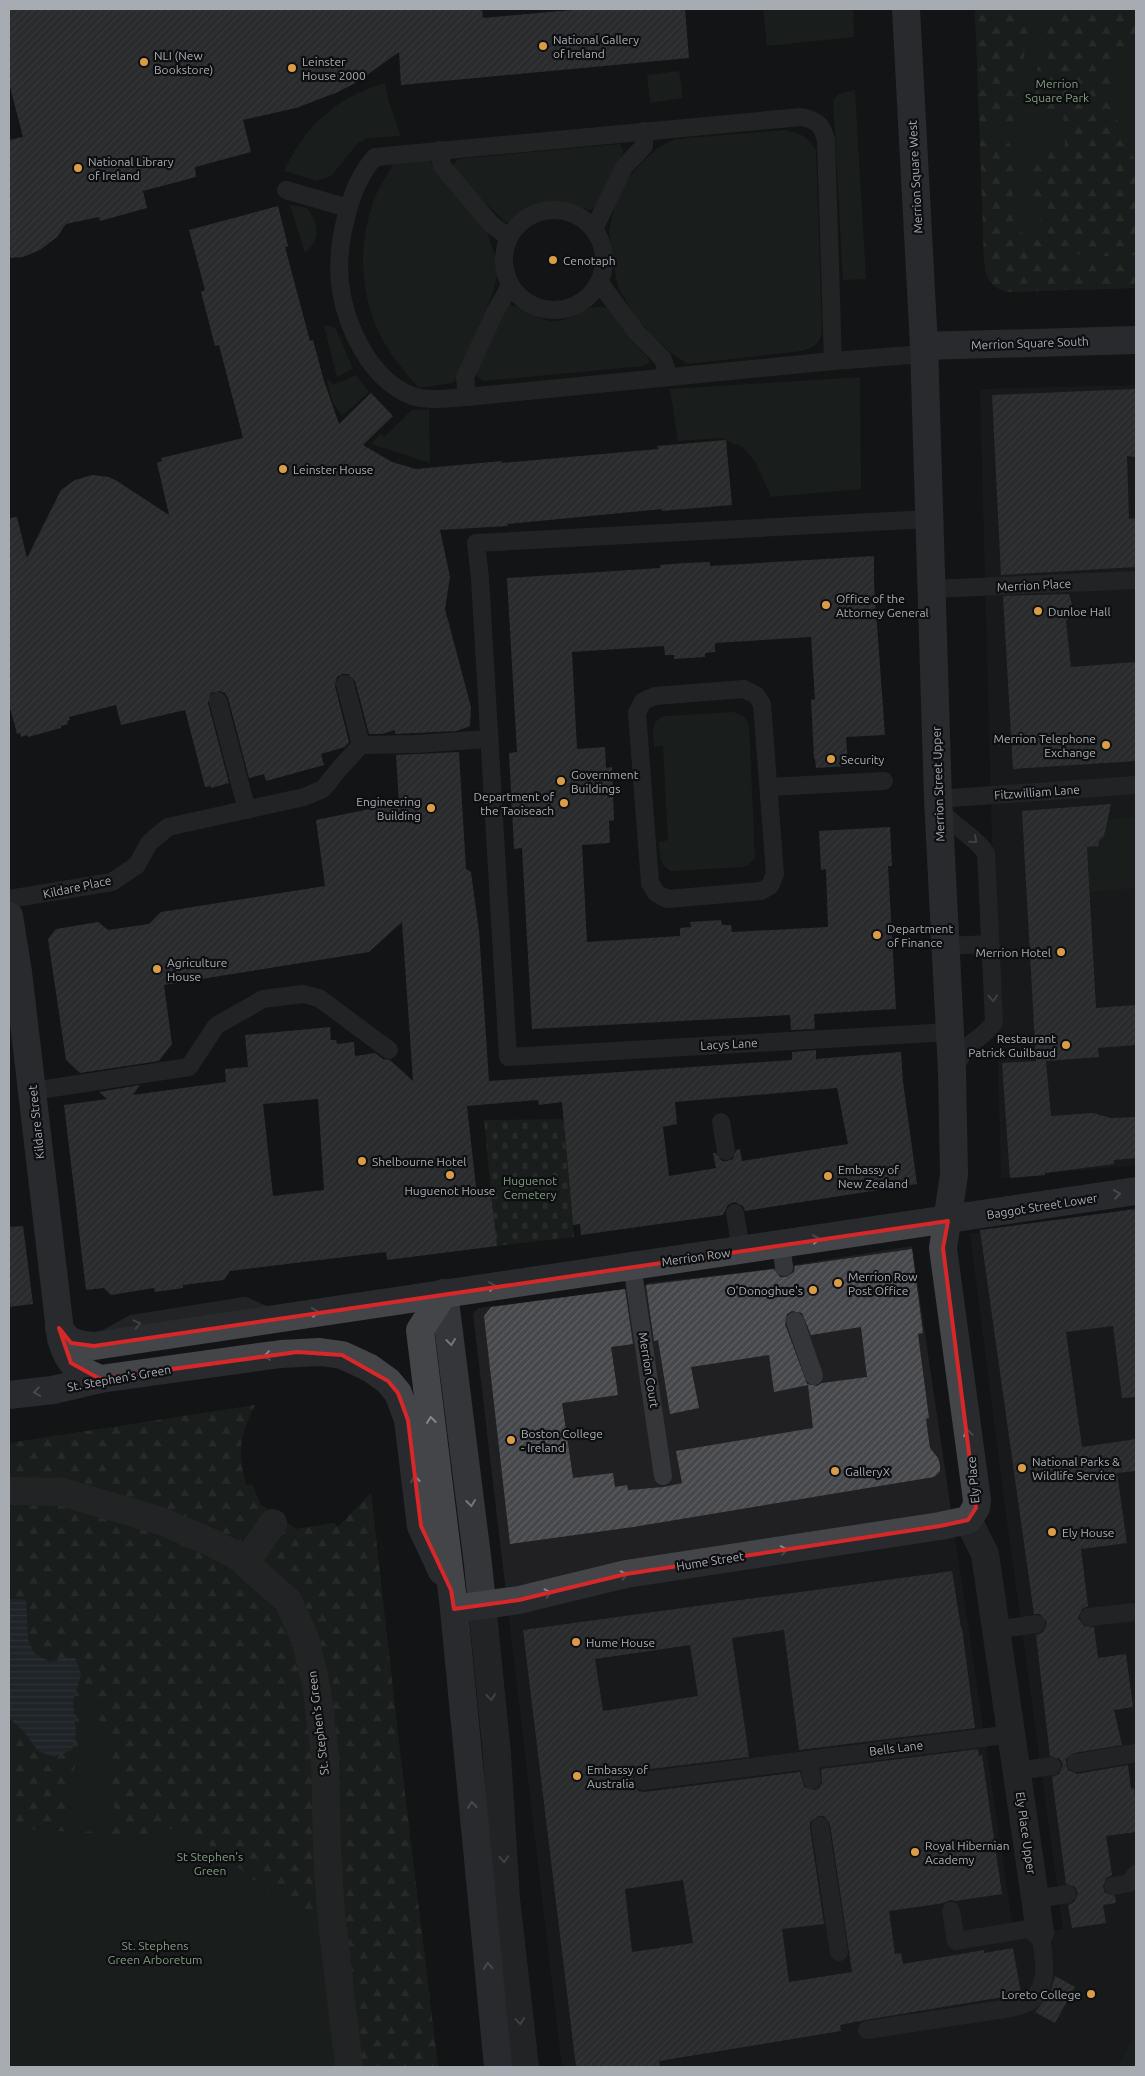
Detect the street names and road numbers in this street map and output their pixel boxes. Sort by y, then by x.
street label: Merrion Square West [906,120,924,234]
street label: Merrion Square South [971,334,1089,352]
street label: Merrion Place [997,577,1071,593]
street label: Merrion Street Upper [929,726,947,842]
street label: Fitzwilliam Lane [994,783,1080,801]
street label: Kildare Place [42,873,112,901]
street label: Lacys Lane [700,1036,758,1052]
street label: Kildare Street [26,1084,46,1160]
street label: Baggot Street Lower [986,1191,1099,1221]
street label: Merrion Row [661,1246,732,1268]
street label: Merrion Court [637,1331,661,1409]
street label: St. Stephen's Green [66,1362,172,1394]
street label: Ely Place [964,1456,982,1504]
street label: Hume Street [675,1549,745,1573]
street label: St. Stephen's Green [305,1670,331,1776]
street label: Bells Lane [868,1738,924,1758]
street label: Ely Place Upper [1014,1791,1038,1876]

